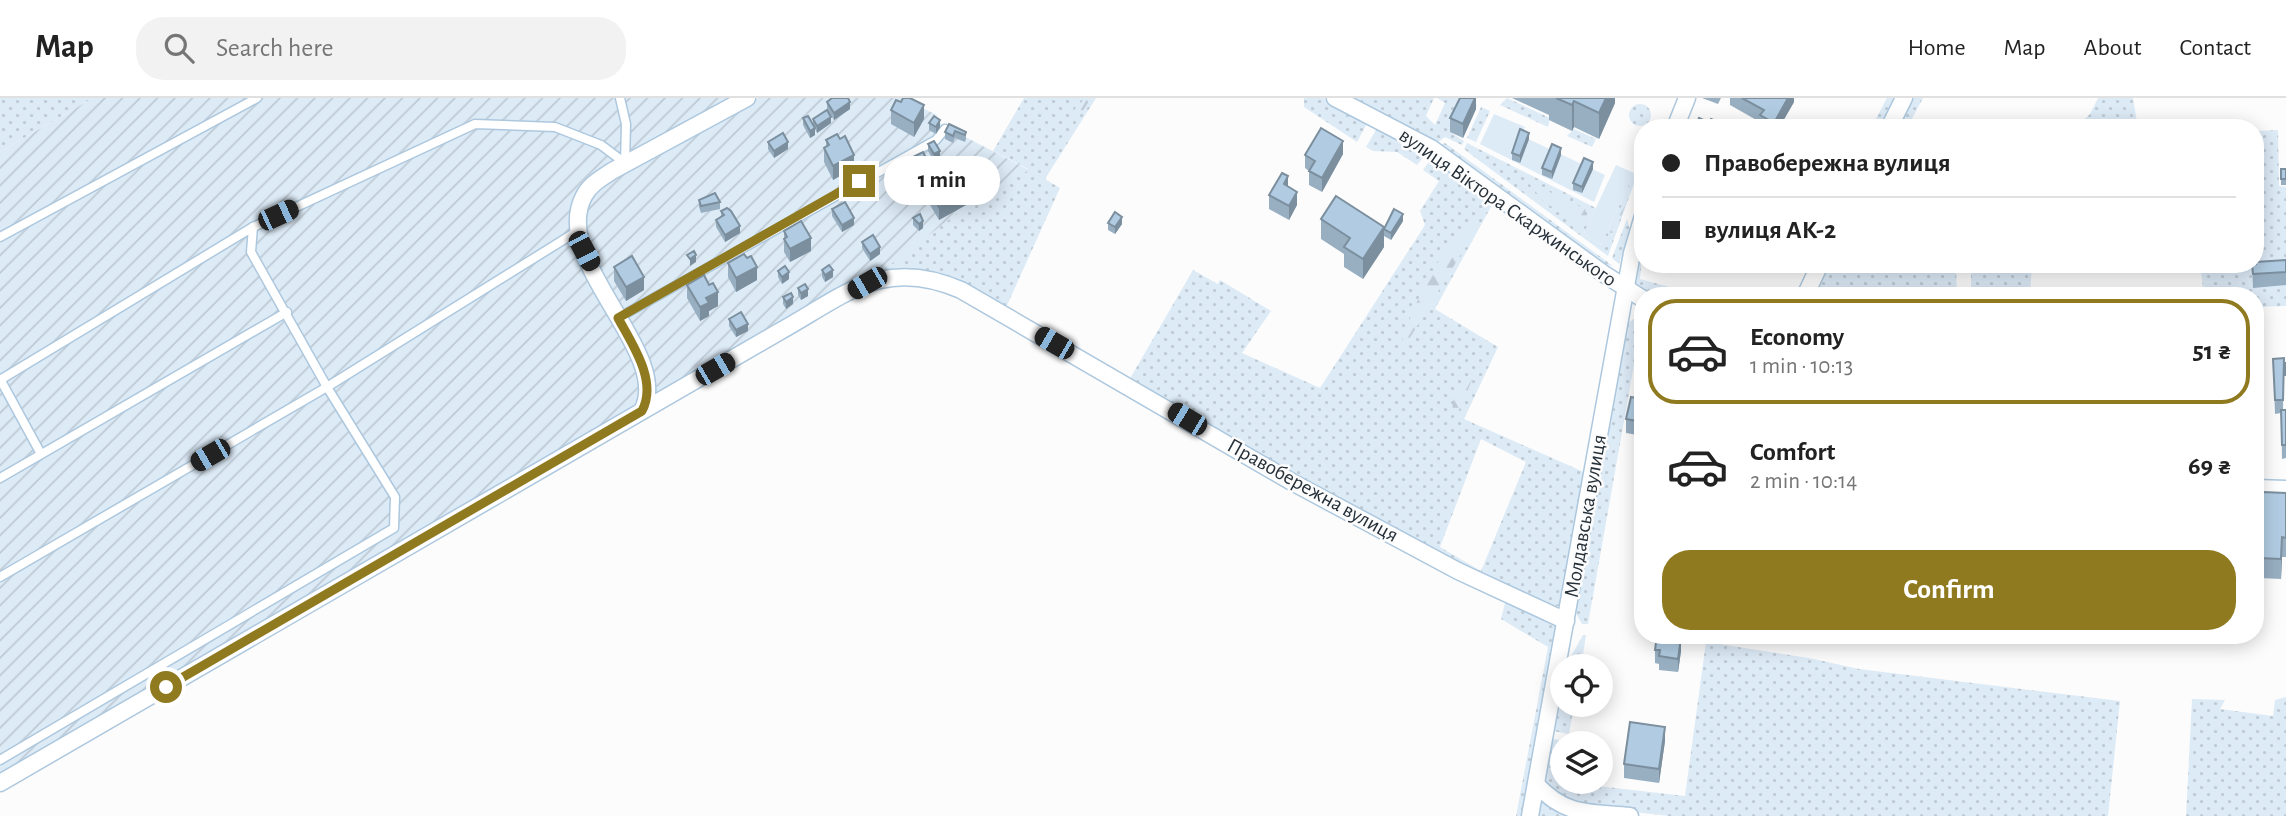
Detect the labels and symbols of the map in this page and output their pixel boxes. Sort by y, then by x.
street label: вулиця Віктора Скаржинського [1395,124,1620,291]
callout: 1 min [884,156,999,206]
route end [843,165,875,197]
car [255,197,302,233]
car [565,228,604,274]
car [844,263,891,303]
car [1031,323,1078,363]
car [692,349,739,389]
car [1164,399,1211,439]
street label: Молдавська вулиця [1561,433,1610,599]
car [187,435,234,475]
street label: Правобережна вулиця [1224,435,1402,546]
route start [150,671,182,703]

